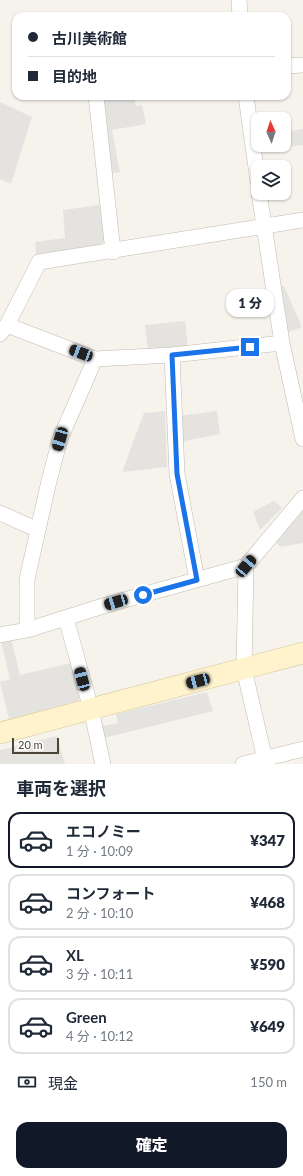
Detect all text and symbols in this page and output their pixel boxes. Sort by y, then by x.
text: 古川美術館 [52,29,127,47]
text: 目的地 [52,67,97,85]
north arrow [251,112,291,152]
map controls [251,112,291,200]
button: layers [251,160,291,200]
callout: 1 分 [226,289,274,317]
text: 1 分 [238,295,262,311]
route end [241,338,259,356]
car [68,343,94,363]
car [51,426,69,452]
car [234,553,258,579]
route start [134,586,152,604]
car [103,593,129,611]
car [73,666,91,692]
car [185,672,211,690]
scale bar [12,736,59,755]
text: 20 m [18,738,43,751]
text: 車両を選択 [16,777,106,799]
icon: car [18,822,54,858]
text: エコノミー [66,822,141,840]
text: ¥347 [250,831,285,849]
text: 1 分 · 10:09 [66,843,133,859]
icon: car [18,884,54,920]
text: コンフォート [66,884,156,902]
text: ¥468 [250,893,285,911]
text: 2 分 · 10:10 [66,905,133,921]
icon: car [18,946,54,982]
text: XL [66,946,84,964]
text: ¥590 [250,955,285,973]
text: 3 分 · 10:11 [66,966,133,982]
icon: car [18,1008,54,1044]
text: Green [66,1008,107,1026]
text: ¥649 [250,1017,285,1035]
text: 4 分 · 10:12 [66,1028,133,1044]
icon: cash [16,1071,38,1093]
text: 現金 [48,1074,78,1092]
text: 150 m [250,1074,287,1090]
button: 確定 [16,1122,287,1168]

